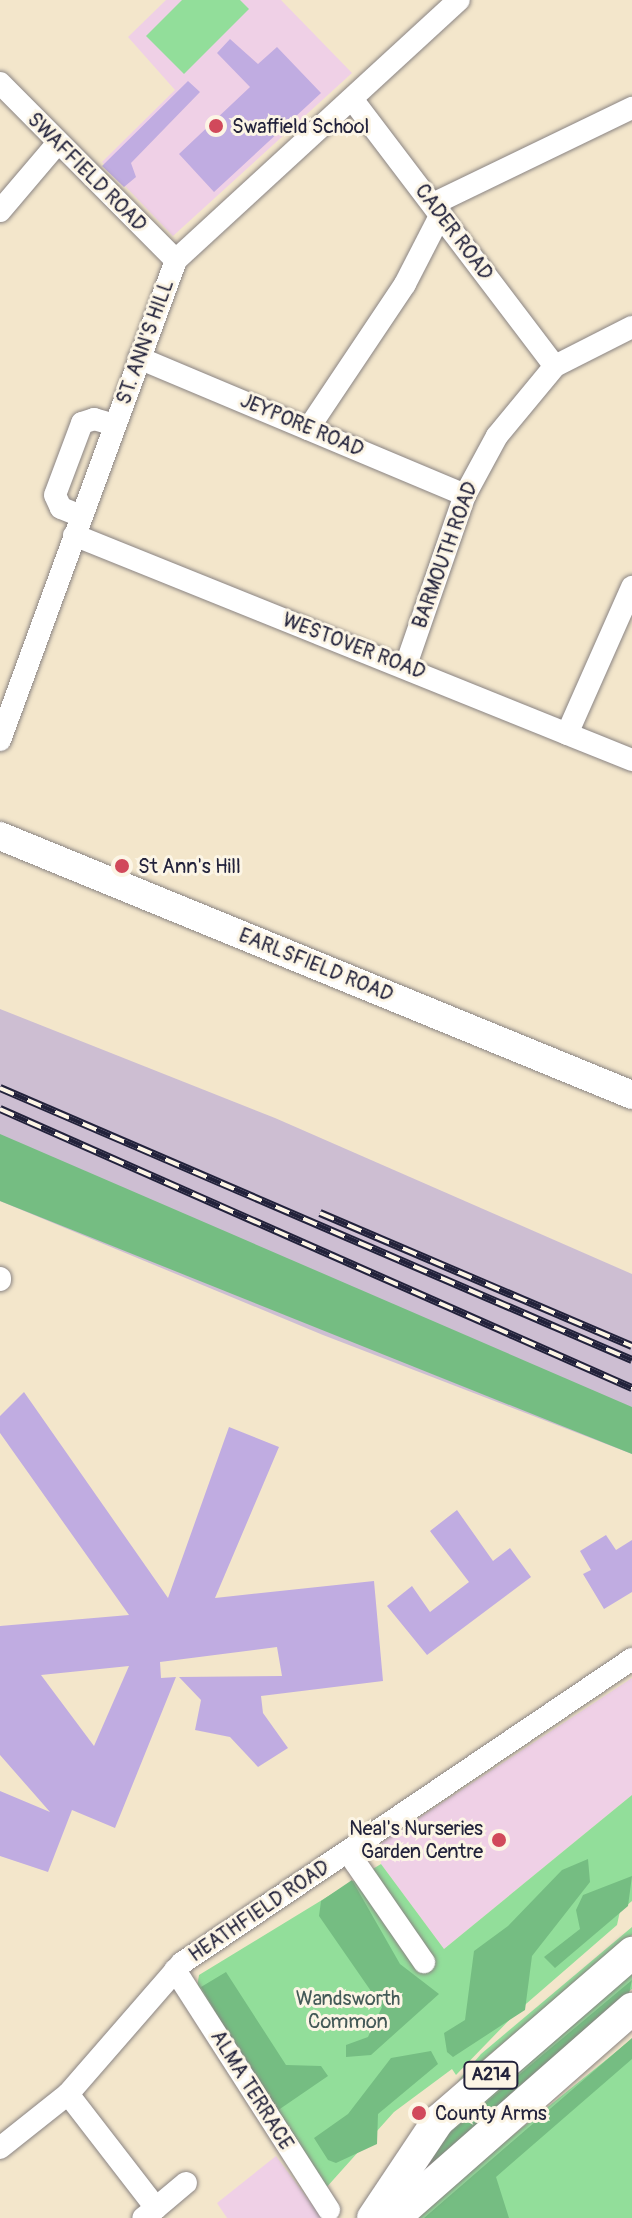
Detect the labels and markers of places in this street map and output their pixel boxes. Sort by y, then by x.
place label: Swaffield School [232,114,369,138]
marker: Swaffield School [207,117,225,135]
place label: St Ann's Hill [138,854,241,878]
marker: St Ann's Hill [113,857,131,875]
place label: Neal's Nurseries Garden Centre [349,1816,483,1863]
marker: Neal's Nurseries Garden Centre [490,1831,508,1849]
place label: County Arms [435,2101,547,2125]
marker: County Arms [410,2104,428,2122]

